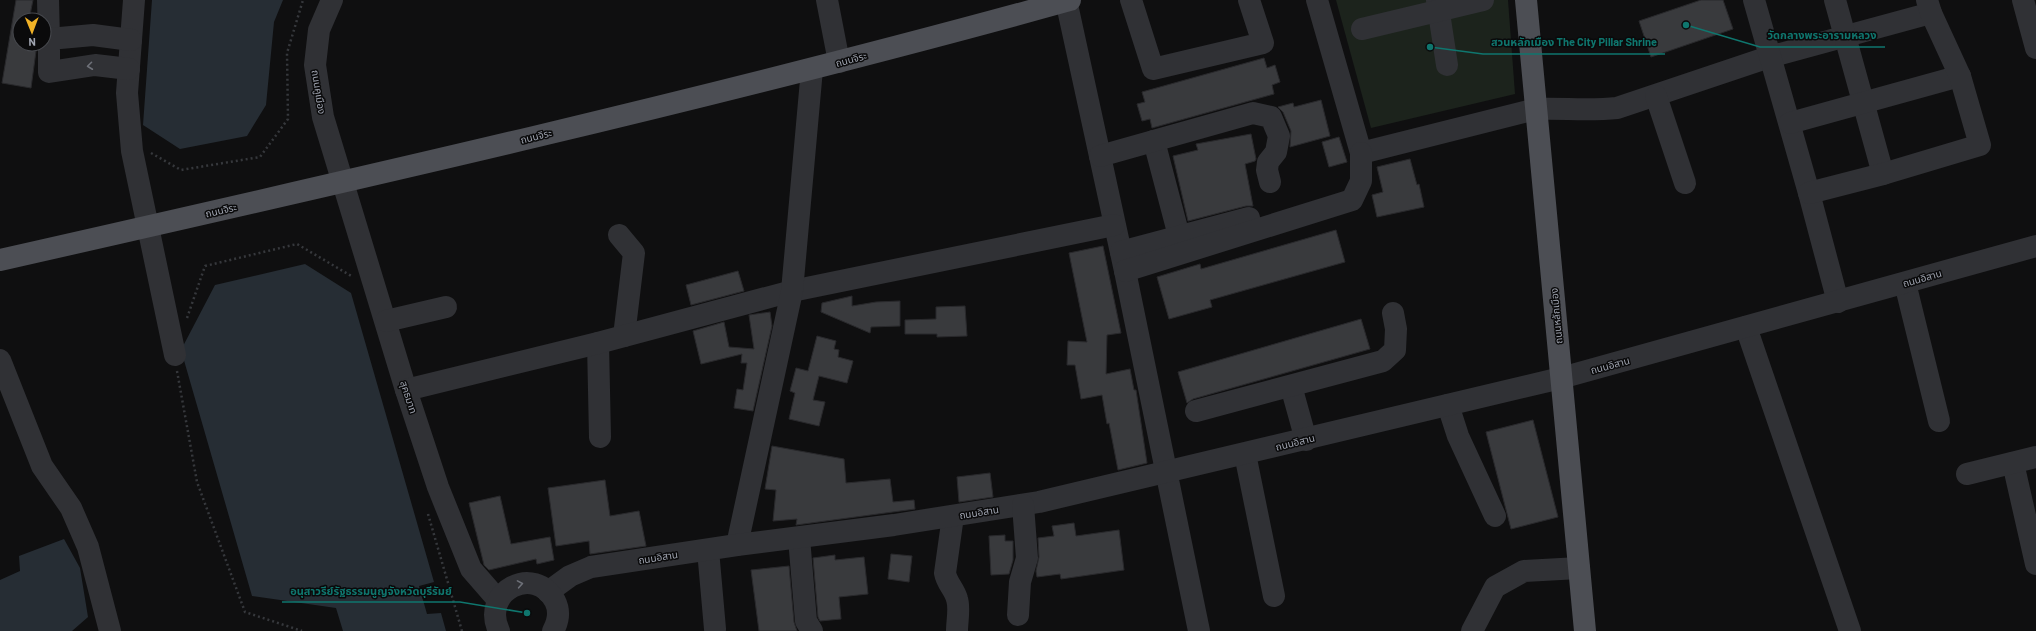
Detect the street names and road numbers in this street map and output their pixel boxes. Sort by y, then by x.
street label: ถนนจิระ [834,49,868,69]
street label: ถนนคูเมือง [309,69,328,115]
street label: ถนนจิระ [519,126,553,146]
street label: ถนนจิระ [204,201,238,219]
street label: ถนนอิสาน [1901,267,1943,289]
street label: ถนนหลักเมือง [1548,288,1564,344]
street label: ถนนอิสาน [1589,354,1631,376]
street label: สุคธมาท [397,379,420,415]
street label: ถนนอิสาน [1274,431,1316,453]
street label: ถนนอิสาน [958,503,1000,521]
street label: ถนนอิสาน [637,548,679,566]

